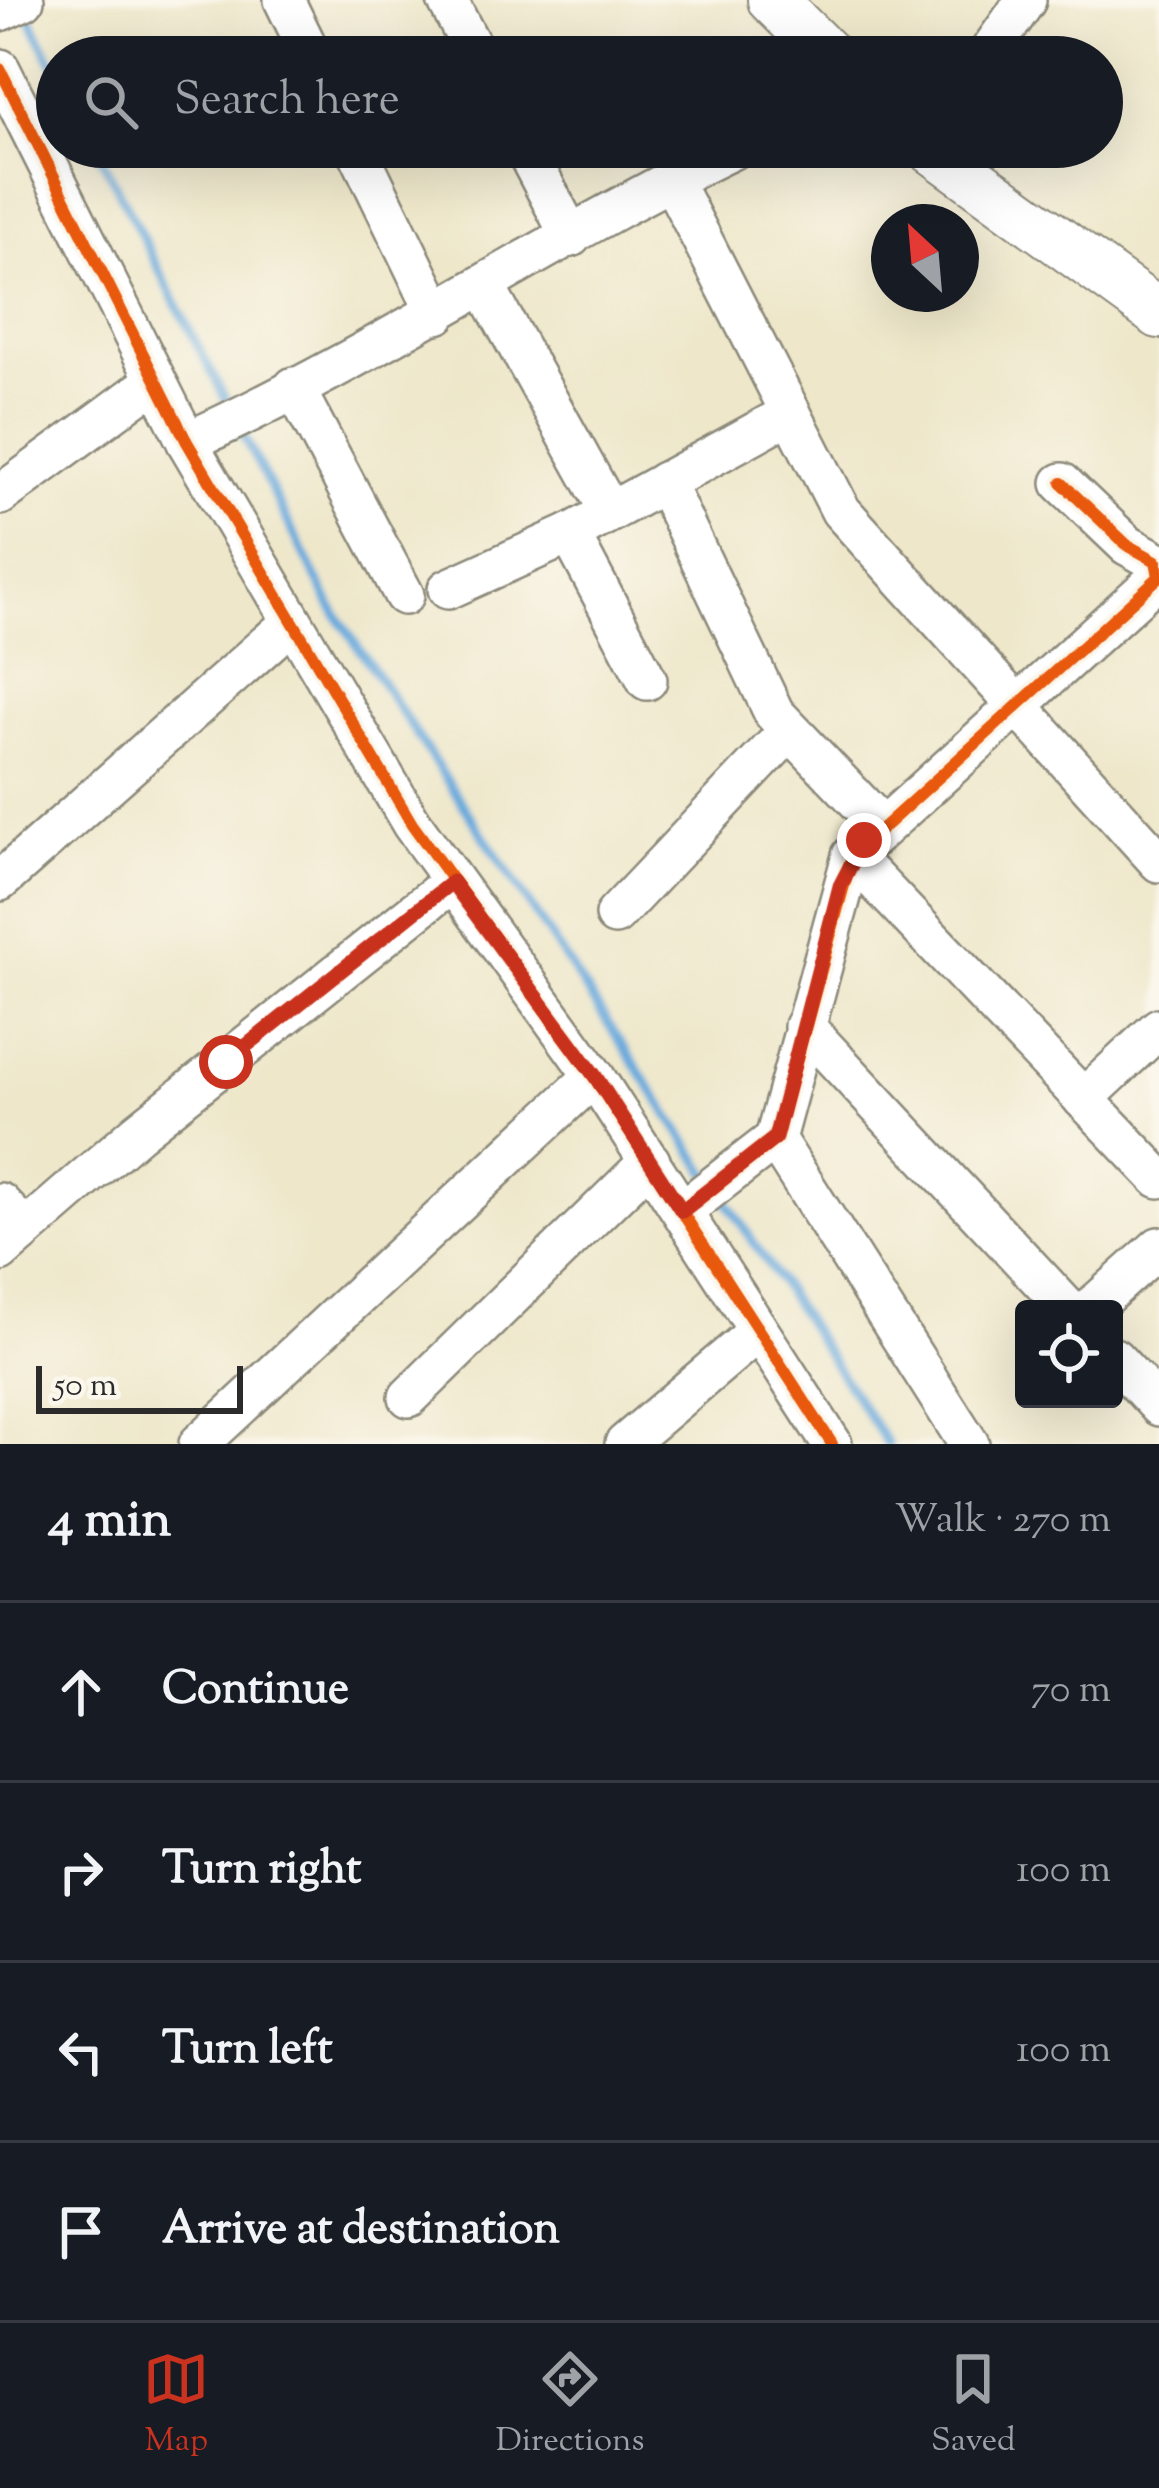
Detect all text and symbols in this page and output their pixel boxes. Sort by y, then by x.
search box [36,36,1123,168]
icon: search [78,69,144,135]
text: Search here [174,70,400,135]
north arrow [871,204,979,312]
route end [837,813,891,867]
route start [199,1035,253,1089]
map controls [1015,1300,1123,1408]
button: locate [1015,1300,1123,1408]
scale bar [36,1360,243,1413]
text: 50 m [54,1363,117,1411]
text: 4 min [48,1486,171,1559]
text: Walk · 270 m [895,1494,1111,1550]
icon: ahead [48,1659,114,1725]
text: Continue [162,1659,349,1724]
text: 70 m [1031,1664,1111,1720]
icon: right [48,1839,114,1905]
text: Turn right [162,1839,361,1904]
text: 100 m [1016,1844,1111,1900]
icon: left [48,2019,114,2085]
text: Turn left [162,2019,333,2084]
text: 100 m [1016,2024,1111,2080]
icon: arrive [48,2199,114,2265]
text: Arrive at destination [162,2199,560,2264]
tab: Map [143,2346,209,2466]
tab: Directions [496,2346,645,2466]
tab: Saved [931,2346,1016,2466]

